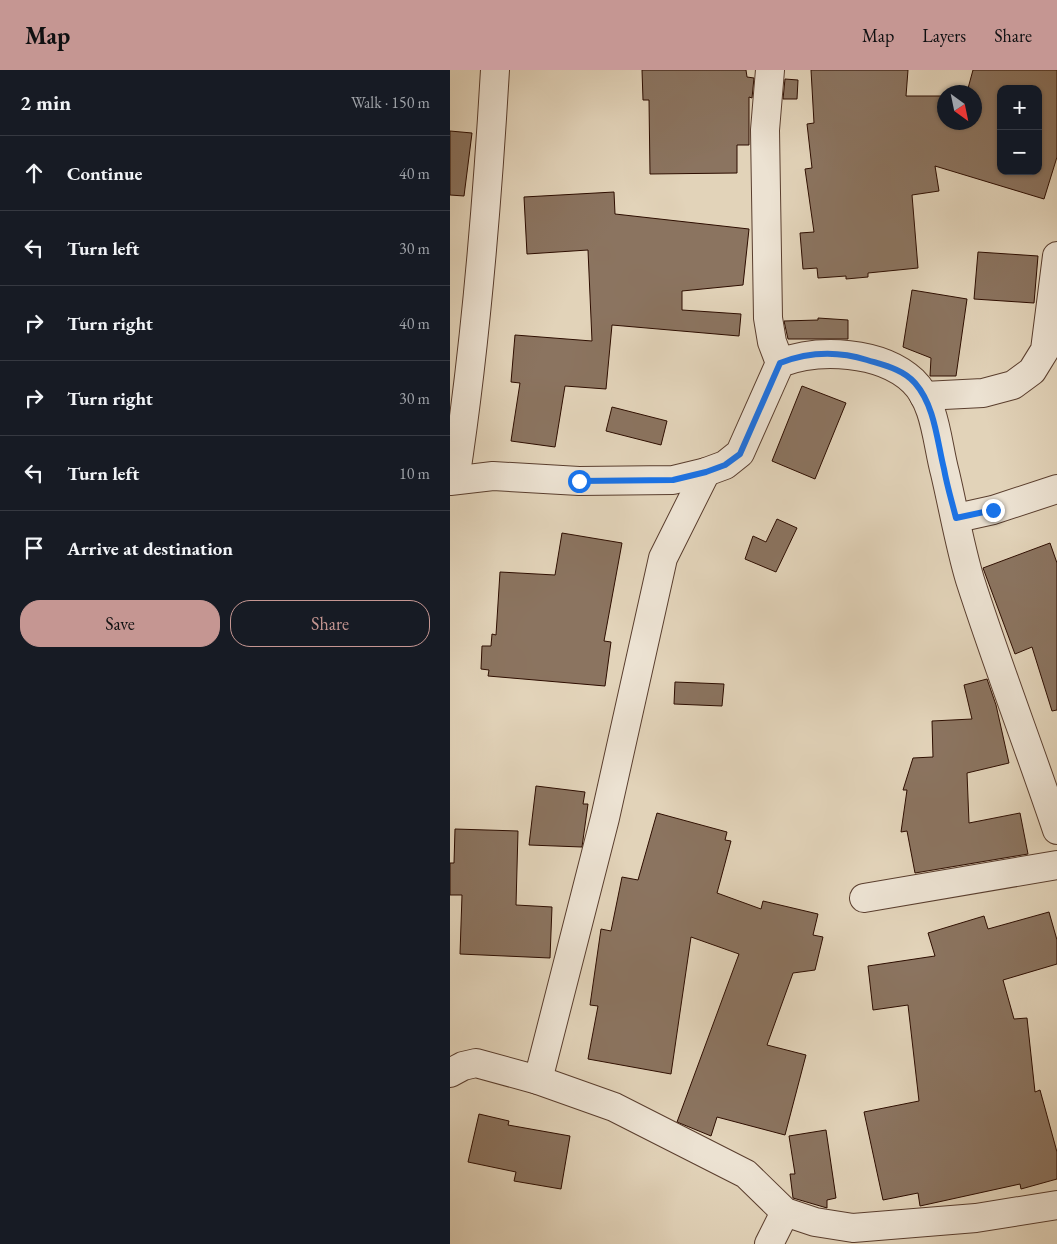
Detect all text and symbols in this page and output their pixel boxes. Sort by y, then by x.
text: Map [25,20,70,51]
text: Map [862,24,894,47]
text: Layers [922,24,966,47]
text: Share [994,24,1032,47]
north arrow [937,85,982,130]
map controls [997,85,1042,175]
button: + [997,85,1042,130]
text: 2 min [20,89,71,116]
text: Walk · 150 m [351,92,430,113]
button: − [997,130,1042,175]
icon: ahead [20,159,48,187]
text: Continue [67,161,142,186]
text: 40 m [399,163,430,184]
icon: left [20,234,48,262]
text: Turn left [67,236,139,261]
text: 30 m [399,238,430,259]
icon: right [20,309,48,337]
text: Turn right [67,311,153,336]
text: 40 m [399,313,430,334]
icon: right [20,384,48,412]
text: Turn right [67,386,153,411]
text: 30 m [399,388,430,409]
icon: left [20,459,48,487]
text: Turn left [67,461,139,486]
text: 10 m [399,463,430,484]
route start [568,470,591,493]
route end [982,499,1005,522]
icon: arrive [20,534,48,562]
text: Arrive at destination [67,536,233,561]
button: Save [20,600,220,647]
button: Share [230,600,430,647]

